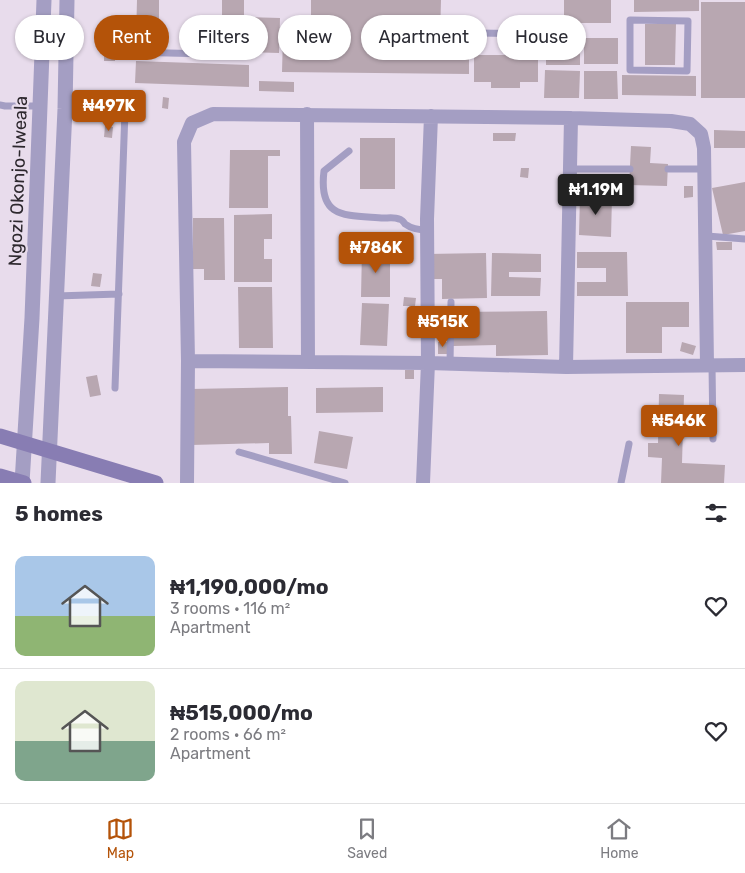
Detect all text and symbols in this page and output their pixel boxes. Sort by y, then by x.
chip: Buy [15,15,84,60]
chip: Rent [94,15,169,60]
chip: Filters [179,15,268,60]
chip: New [278,15,351,60]
chip: Apartment [361,15,487,60]
chip: House [497,15,586,60]
pin: ₦497K [74,90,144,132]
street label: Ngozi Okonjo-Iweala [4,95,32,267]
text: ₦497K [83,96,135,115]
pin: ₦1.19M [555,174,637,216]
text: ₦1.19M [569,180,623,199]
pin: ₦786K [341,232,411,274]
text: ₦786K [350,238,402,257]
pin: ₦515K [408,306,478,348]
text: ₦515K [418,312,468,331]
pin: ₦546K [644,404,714,447]
text: ₦546K [652,411,706,430]
icon: filters [702,499,730,527]
text: 5 homes [15,501,103,526]
text: ₦1,190,000/mo [170,574,329,599]
icon: home [55,576,115,636]
icon: heart [702,592,730,620]
text: 3 rooms · 116 m² [170,599,290,618]
text: Apartment [170,618,250,637]
text: ₦515,000/mo [170,700,313,725]
icon: home [55,701,115,761]
icon: heart [702,717,730,745]
text: 2 rooms · 66 m² [170,725,286,744]
text: Apartment [170,744,250,763]
tab: Map [106,815,134,862]
tab: Saved [347,815,387,862]
tab: Home [600,815,639,862]

